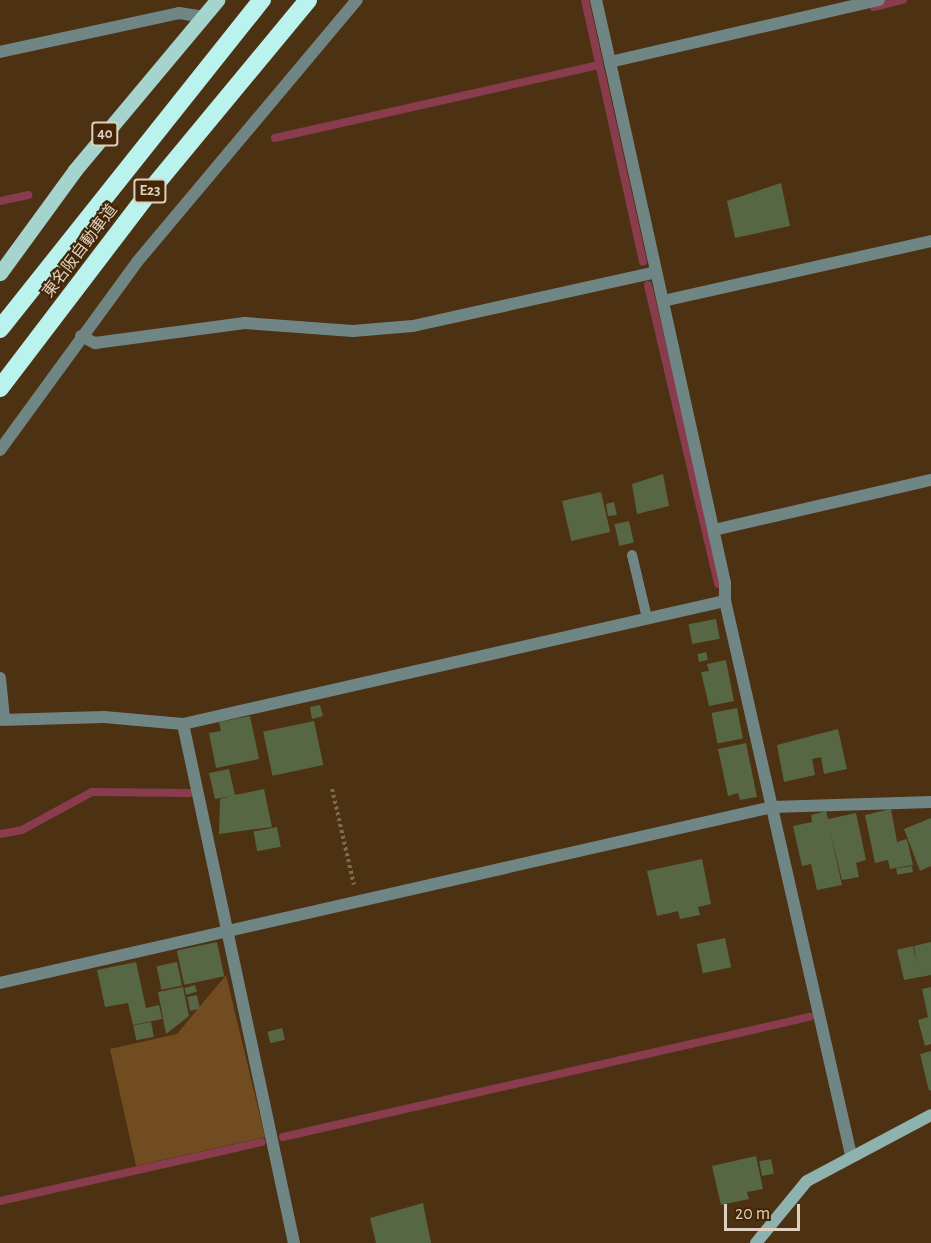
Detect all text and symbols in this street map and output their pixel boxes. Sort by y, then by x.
road number: 40 [90,122,120,146]
road number: E23 [132,179,168,203]
street label: 東名阪自動車道 [39,200,121,302]
scale bar [727,1192,804,1230]
text: 20 m [735,1205,770,1223]

